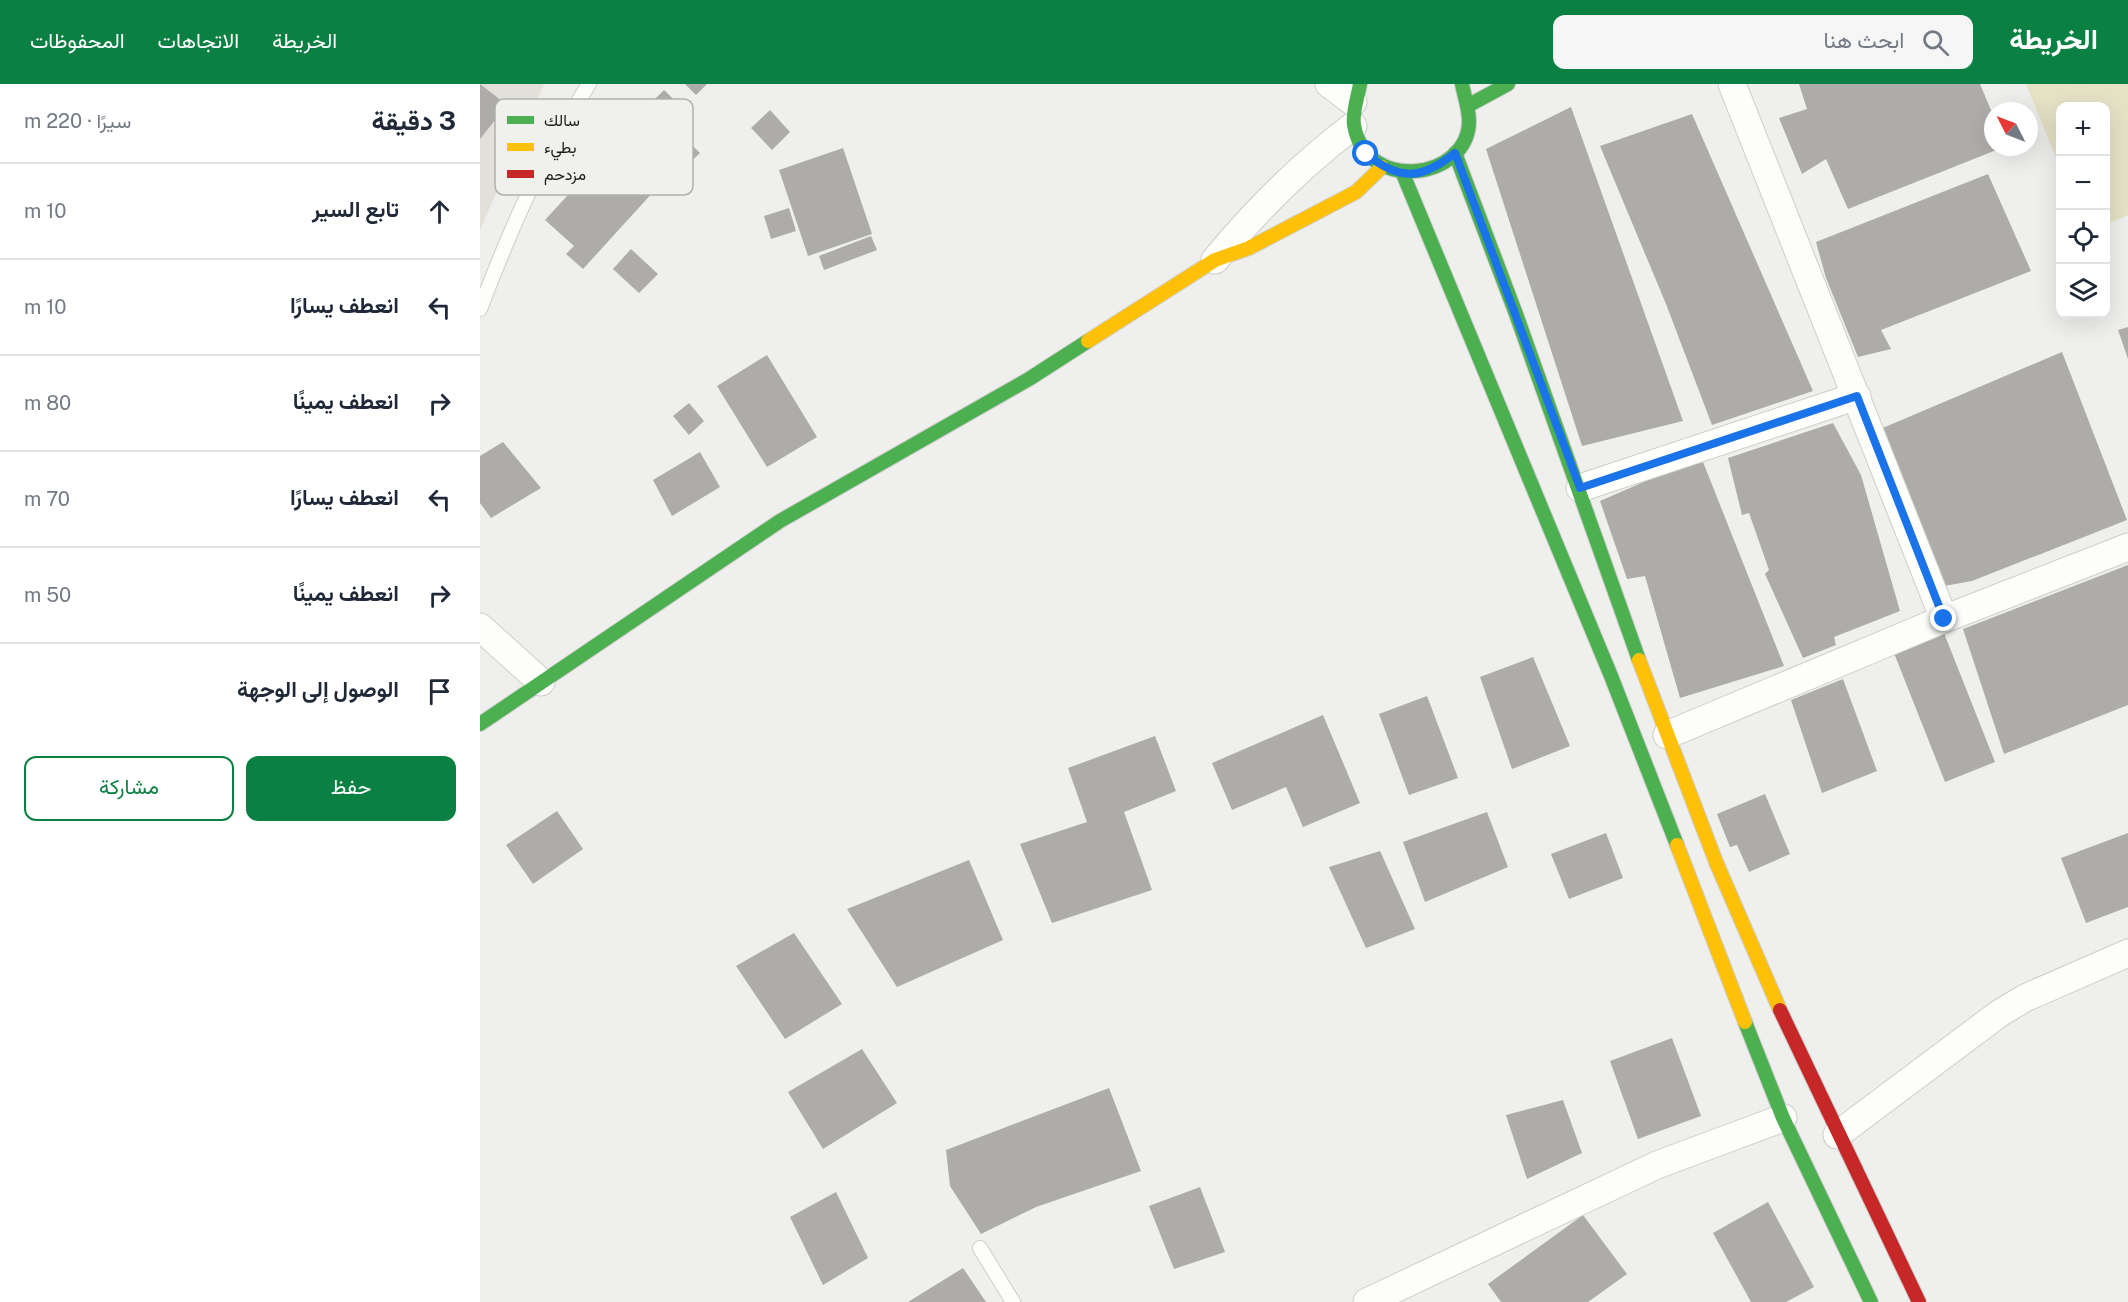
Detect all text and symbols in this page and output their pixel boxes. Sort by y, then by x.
search box [1553,15,1973,69]
text: الخريطة [2009,22,2098,55]
icon: search [1919,26,1952,59]
text: ابحث هنا [1824,27,1904,53]
text: المحفوظات [30,28,125,53]
text: الاتجاهات [158,28,239,53]
text: الخريطة [272,28,337,53]
legend [495,99,693,195]
north arrow [1984,102,2038,156]
map controls [2056,102,2110,318]
button: + [2056,102,2110,156]
text: 3 دقيقة [372,105,456,136]
text: سيرًا · 220 m [24,109,131,133]
text: سالك [544,111,580,130]
text: بطيء [544,138,576,161]
route start [1352,140,1378,166]
button: − [2056,156,2110,210]
text: مزدحم [544,165,586,185]
icon: ahead [423,195,456,228]
text: تابع السير [312,196,399,222]
text: 10 m [24,199,67,223]
button: locate [2056,210,2110,264]
button: layers [2056,264,2110,318]
icon: left [423,291,456,324]
text: انعطف يسارًا [290,292,399,318]
text: 10 m [24,295,67,319]
icon: right [423,387,456,420]
text: انعطف يمينًا [293,388,399,414]
text: 80 m [24,391,71,415]
icon: left [423,483,456,516]
text: انعطف يسارًا [290,484,399,510]
text: 70 m [24,487,70,511]
icon: right [423,579,456,612]
text: انعطف يمينًا [293,580,399,606]
text: 50 m [24,583,71,607]
route end [1930,605,1956,631]
icon: arrive [423,675,456,708]
text: الوصول إلى الوجهة [237,676,399,702]
button: مشاركة [24,756,234,821]
button: حفظ [246,756,456,821]

